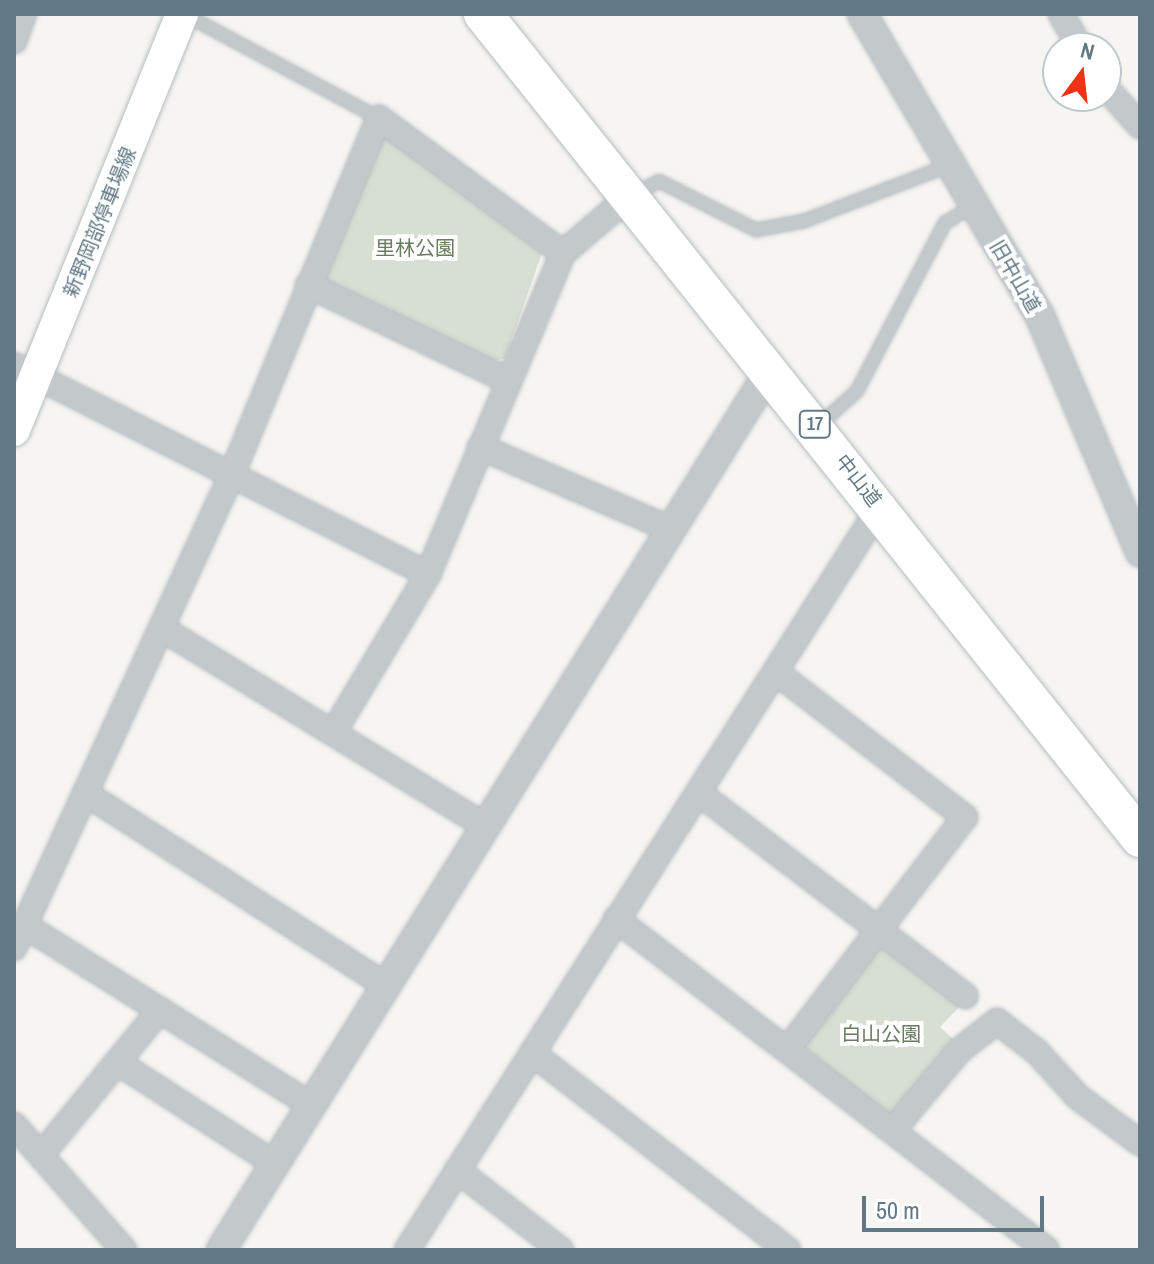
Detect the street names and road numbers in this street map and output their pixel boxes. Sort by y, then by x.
street label: 新野岡部停車場線 [58,143,140,301]
street label: 旧中山道 [986,235,1046,317]
road number: 17 [797,410,833,438]
street label: 中山道 [831,449,887,511]

